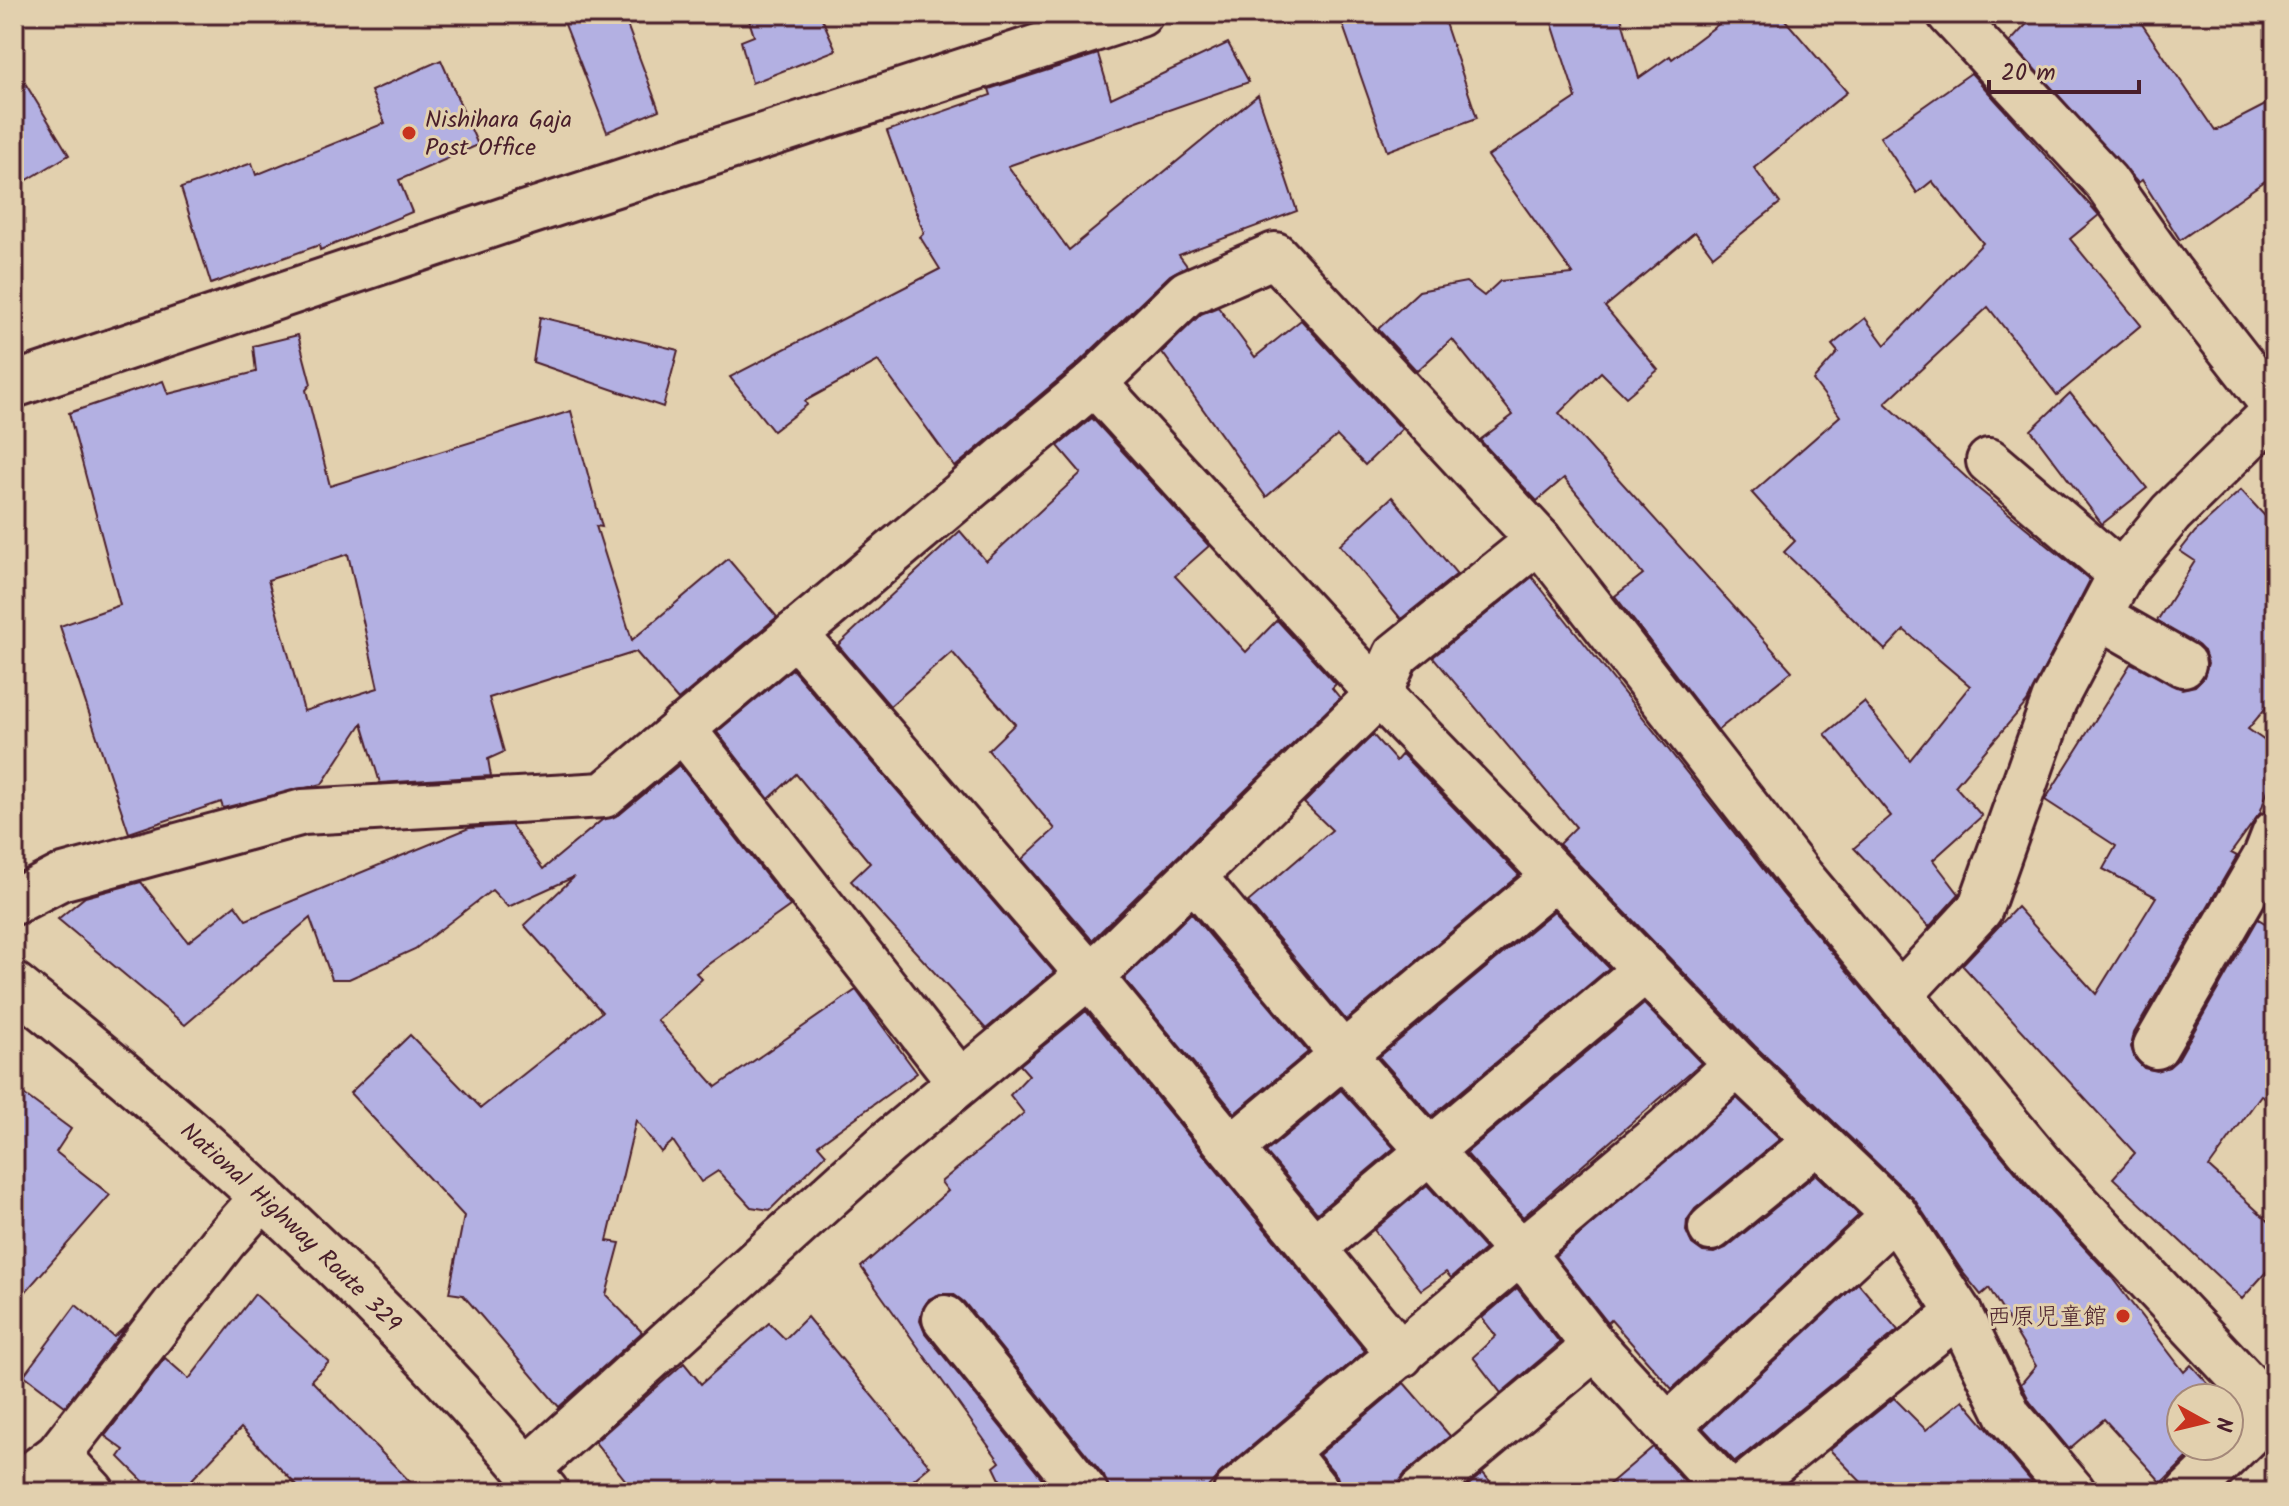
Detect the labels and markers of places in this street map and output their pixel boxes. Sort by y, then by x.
place label: Nishihara Gaja Post Office [425,101,572,168]
marker: Nishihara Gaja Post Office [400,124,418,142]
place label: 西原児童館 [1987,1298,2107,1337]
marker: 西原児童館 [2114,1307,2132,1325]

